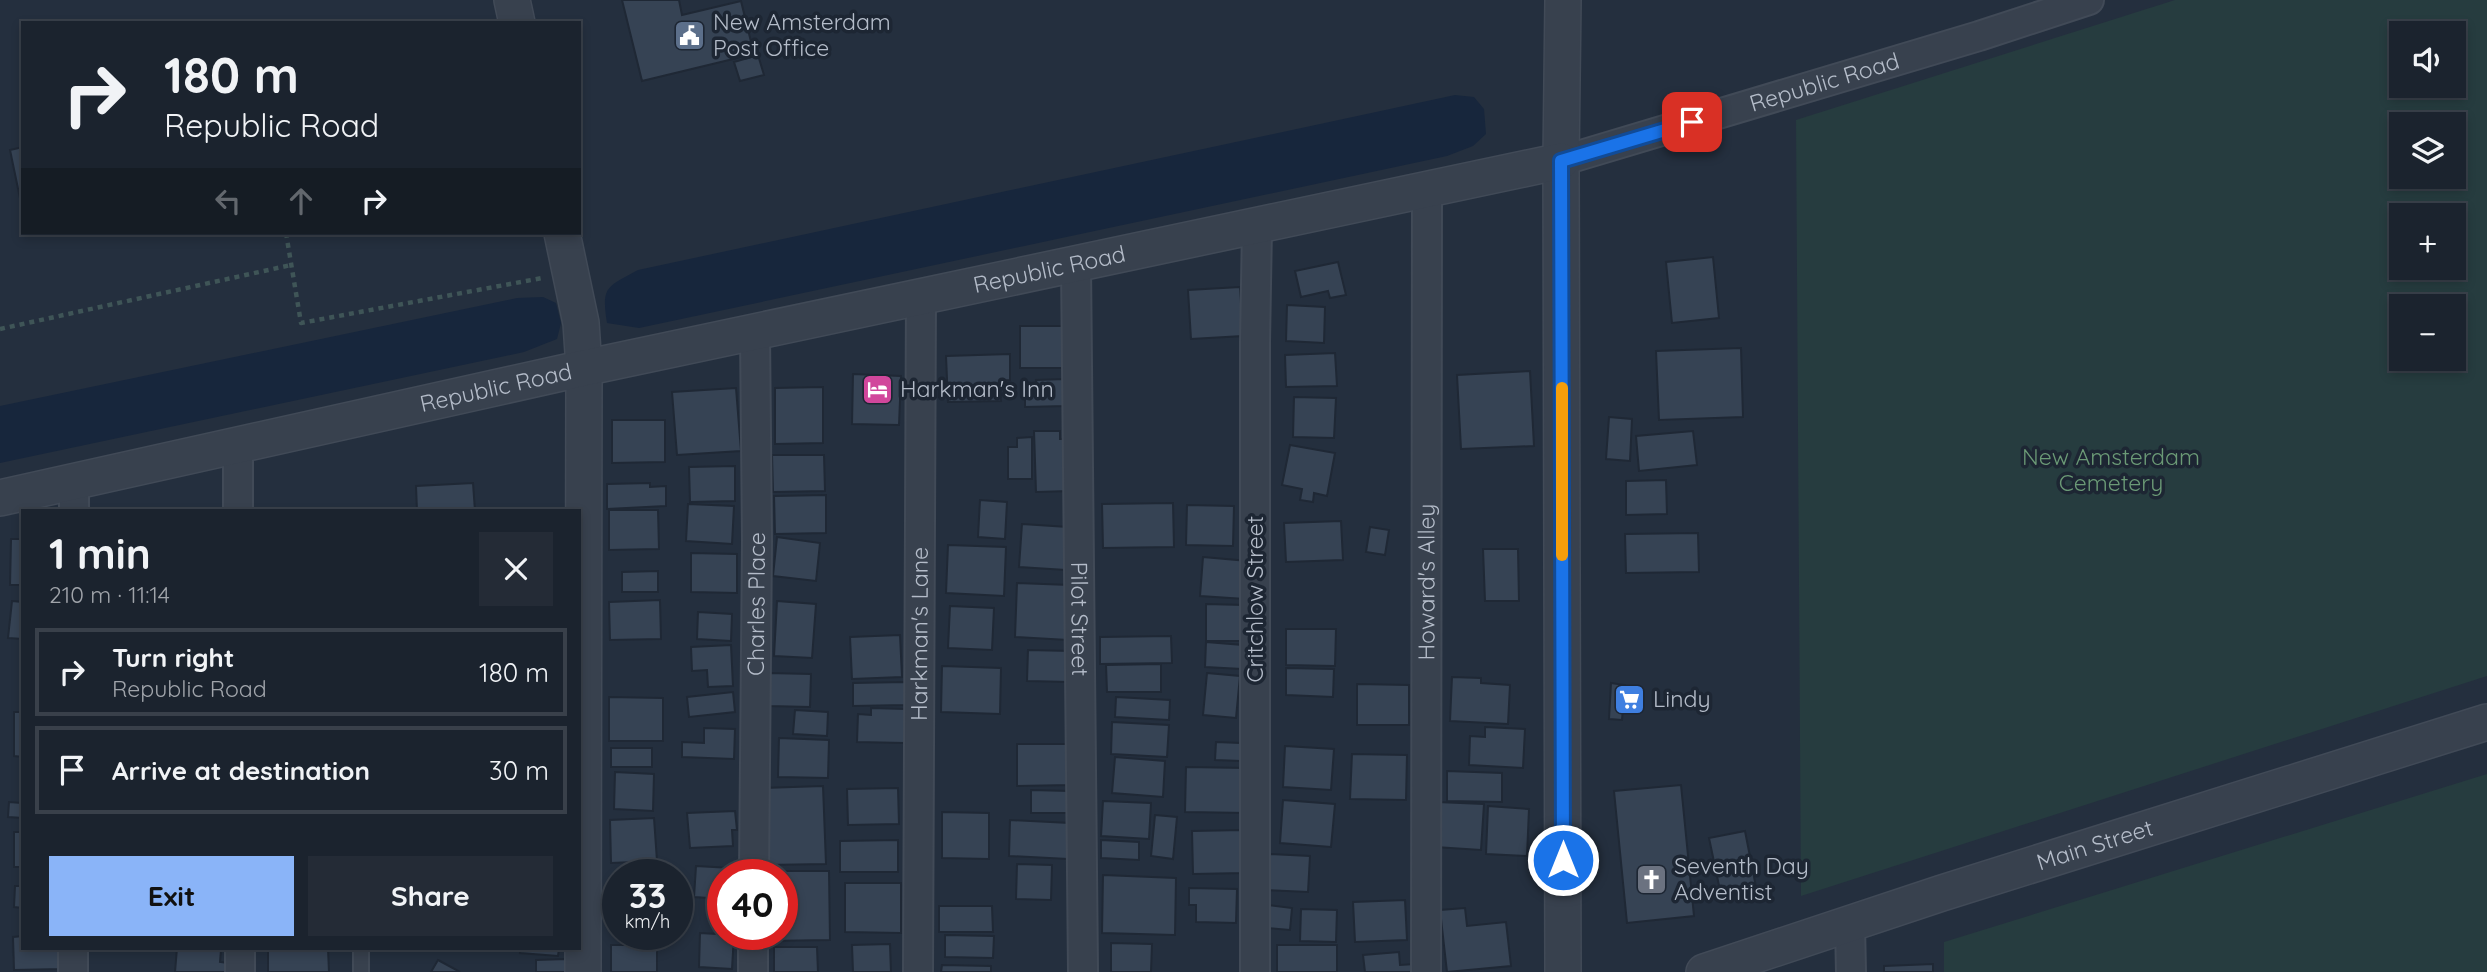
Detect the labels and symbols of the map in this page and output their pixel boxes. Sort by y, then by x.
place label: New Amsterdam Post Office [713,7,891,62]
public building icon: New Amsterdam Post Office [673,18,707,52]
street label: Republic Road [1746,46,1903,118]
pin [1662,92,1722,152]
street label: Republic Road [971,239,1128,299]
street label: Republic Road [417,356,574,418]
hotel icon: Harkman's Inn [860,372,894,406]
place label: Harkman's Inn [900,374,1054,403]
park label: New Amsterdam Cemetery [2022,442,2200,497]
street label: Howard's Alley [1411,504,1441,660]
street label: Critchlow Street [1240,515,1269,682]
street label: Charles Place [741,532,771,676]
street label: Harkman's Lane [904,547,934,721]
street label: Pilot Street [1065,562,1095,677]
supermarket icon: Lindy [1613,682,1647,716]
place label: Lindy [1653,684,1710,713]
street label: Main Street [2033,813,2157,876]
position arrow [1526,823,1600,897]
place label: Seventh Day Adventist [1674,851,1809,906]
speed limit sign: 40 [707,859,798,950]
church icon: Seventh Day Adventist [1634,862,1668,896]

